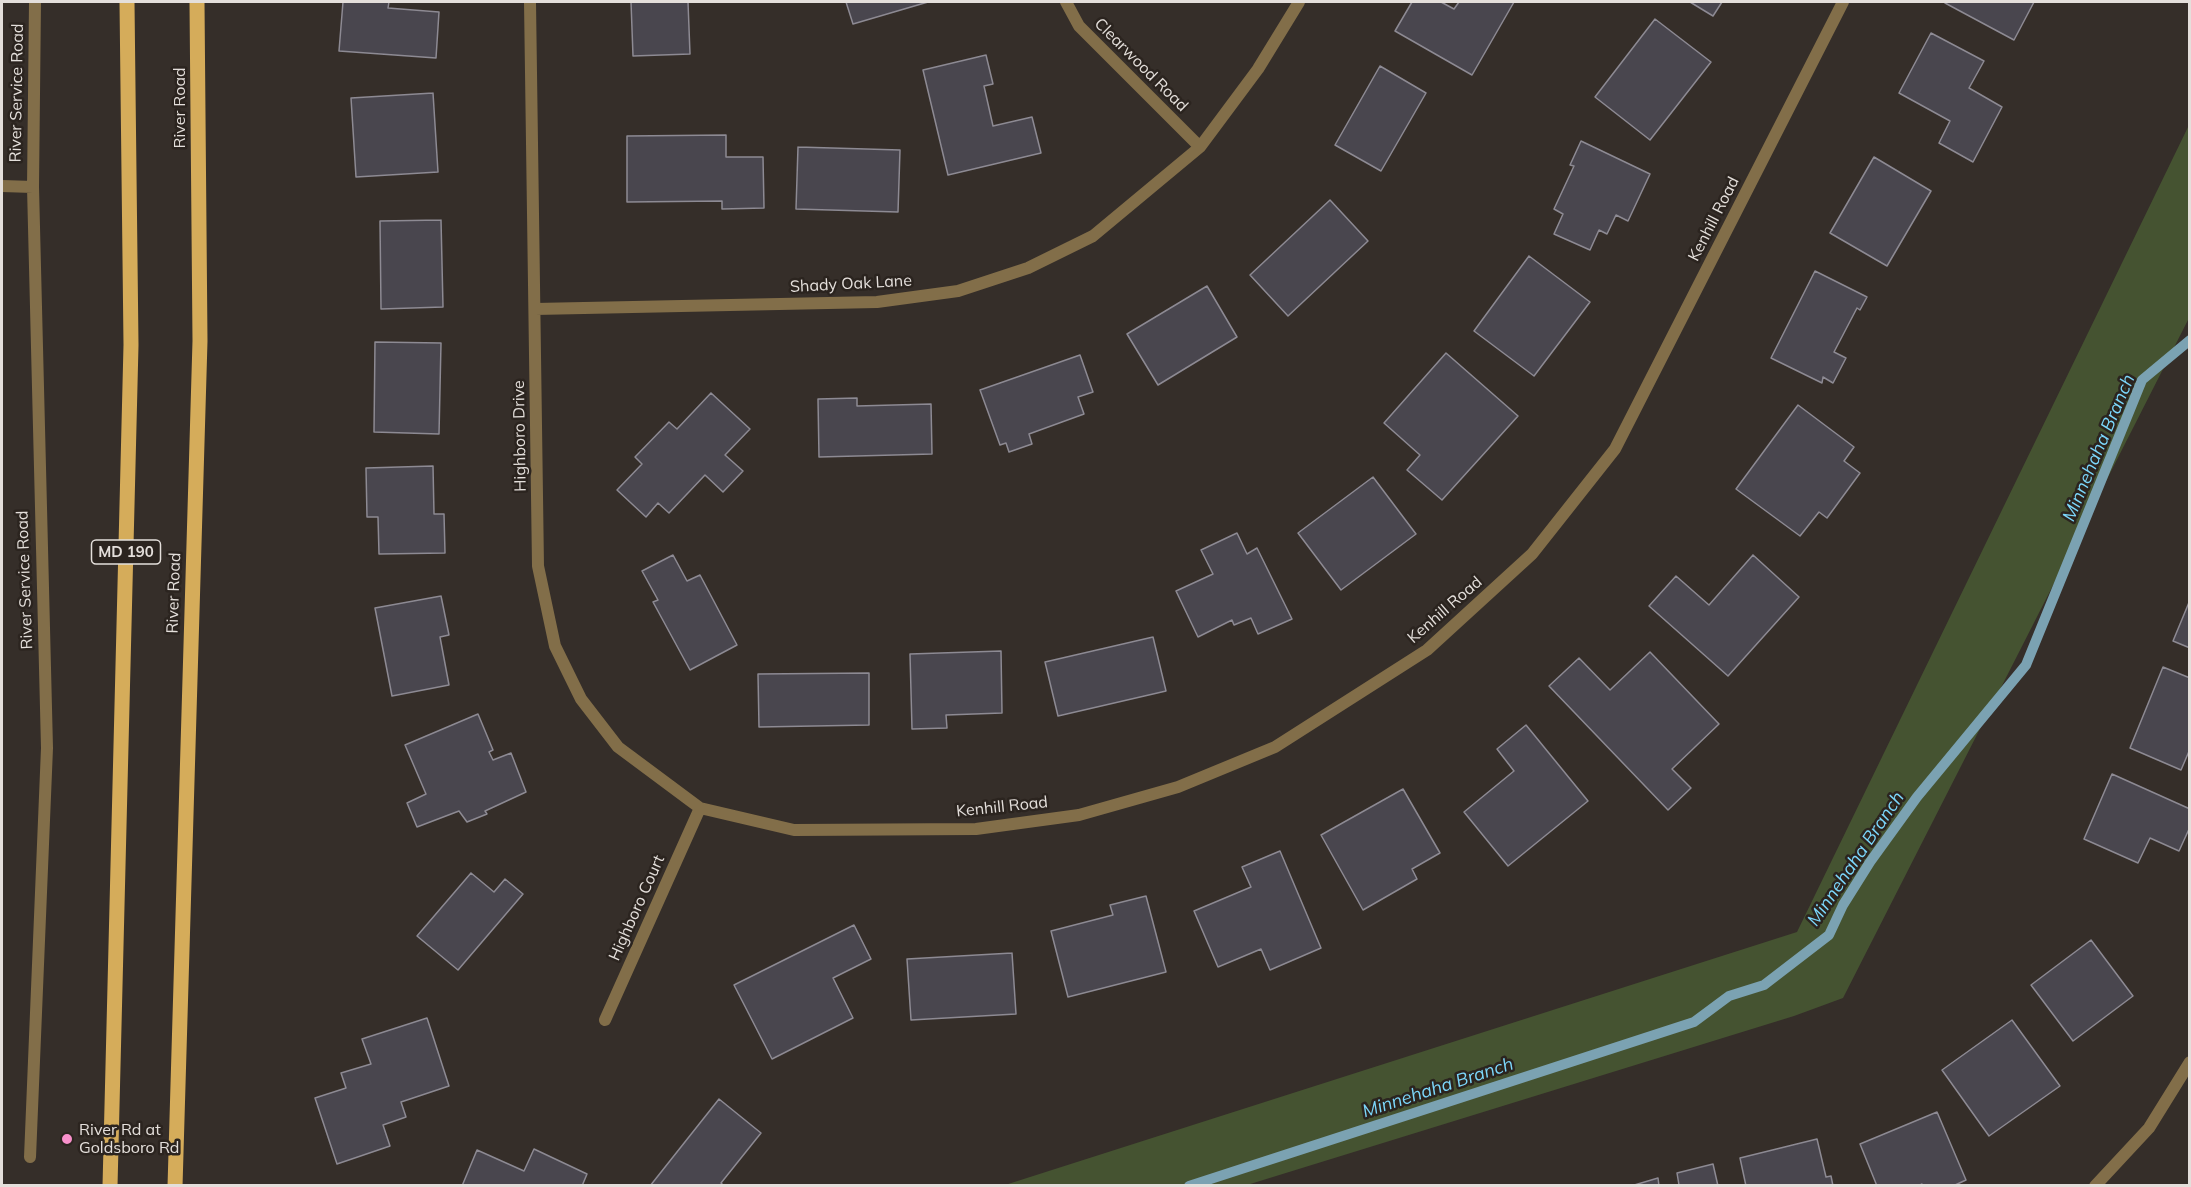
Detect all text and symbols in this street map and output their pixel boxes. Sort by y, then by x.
street label: Clearwood Road [1090,14,1192,116]
street label: River Service Road [6,23,28,163]
street label: River Road [170,67,190,149]
street label: Kenhill Road [1685,174,1743,264]
street label: Shady Oak Lane [790,271,912,297]
water label: Minnehaha Branch [2058,371,2140,525]
street label: Highboro Drive [509,380,531,492]
street label: River Service Road [13,510,37,650]
road number: MD 190 [92,540,160,564]
street label: River Road [163,552,185,634]
street label: Kenhill Road [1404,572,1486,648]
water label: Minnehaha Branch [1803,788,1909,930]
street label: Kenhill Road [955,793,1049,821]
street label: Highboro Court [605,852,669,964]
water label: Minnehaha Branch [1360,1053,1516,1123]
place label: River Rd at Goldsboro Rd [79,1120,179,1158]
marker: River Rd at Goldsboro Rd [60,1132,74,1146]

